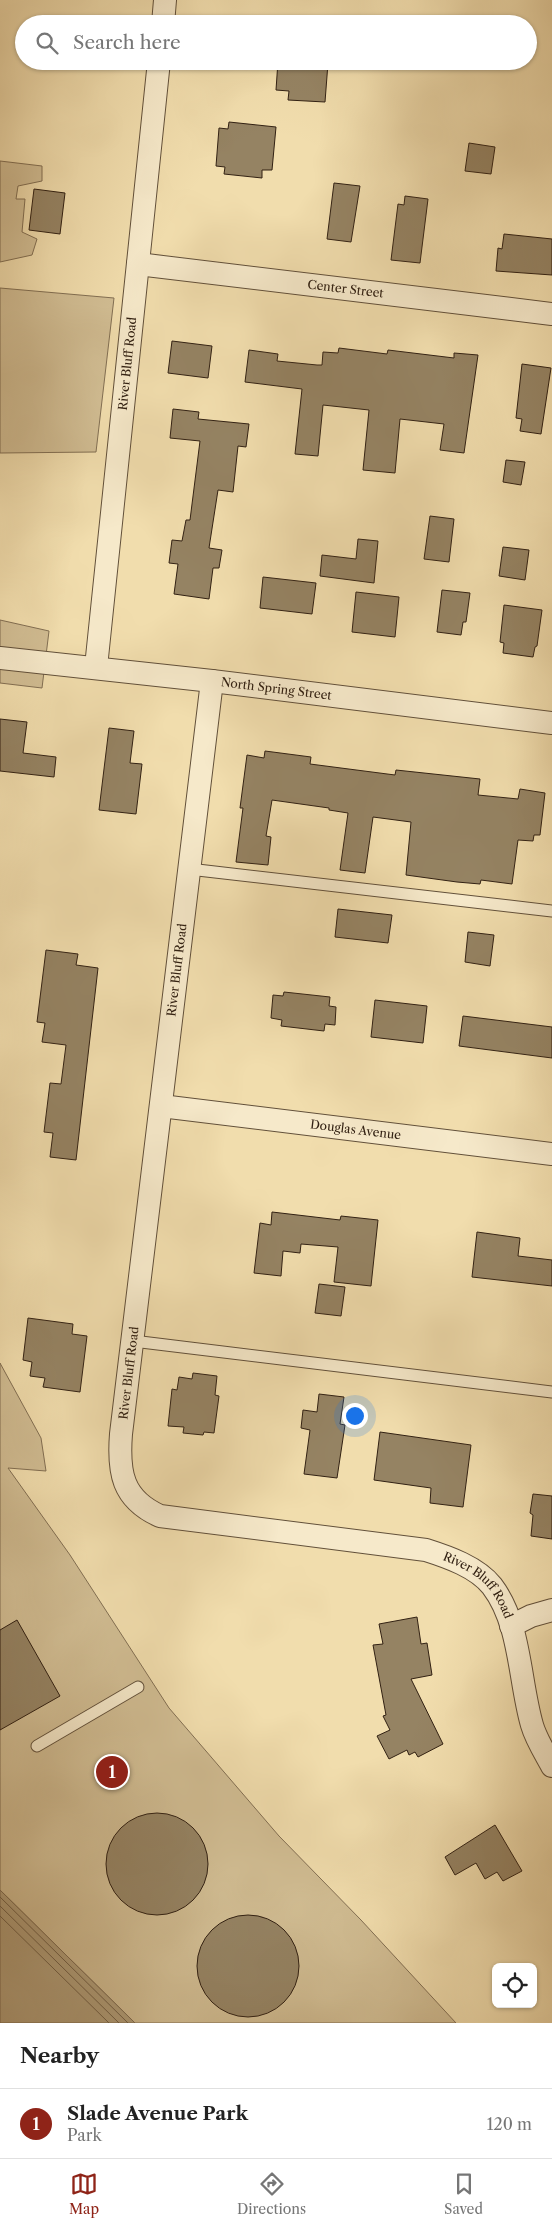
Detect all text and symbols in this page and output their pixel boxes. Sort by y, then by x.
search box [15,15,537,70]
icon: search [33,29,61,57]
text: Search here [73,31,181,54]
street label: Center Street [307,277,385,301]
street label: River Bluff Road [115,316,139,411]
street label: North Spring Street [220,674,333,703]
street label: River Bluff Road [163,922,190,1017]
street label: Douglas Avenue [309,1116,402,1142]
street label: River Bluff Road [115,1325,142,1420]
your location [342,1403,368,1429]
street label: River Bluff Road [441,1548,517,1621]
pin: 1 [96,1753,128,1791]
map controls [492,1963,537,2008]
button: locate [492,1963,537,2008]
text: Nearby [20,2043,99,2068]
text: Slade Avenue Park [67,2102,248,2125]
text: 1 [32,2114,40,2134]
text: 120 m [487,2114,532,2134]
text: Park [67,2125,102,2145]
tab: Map [69,2170,99,2218]
tab: Directions [237,2170,306,2218]
tab: Saved [444,2170,483,2218]

